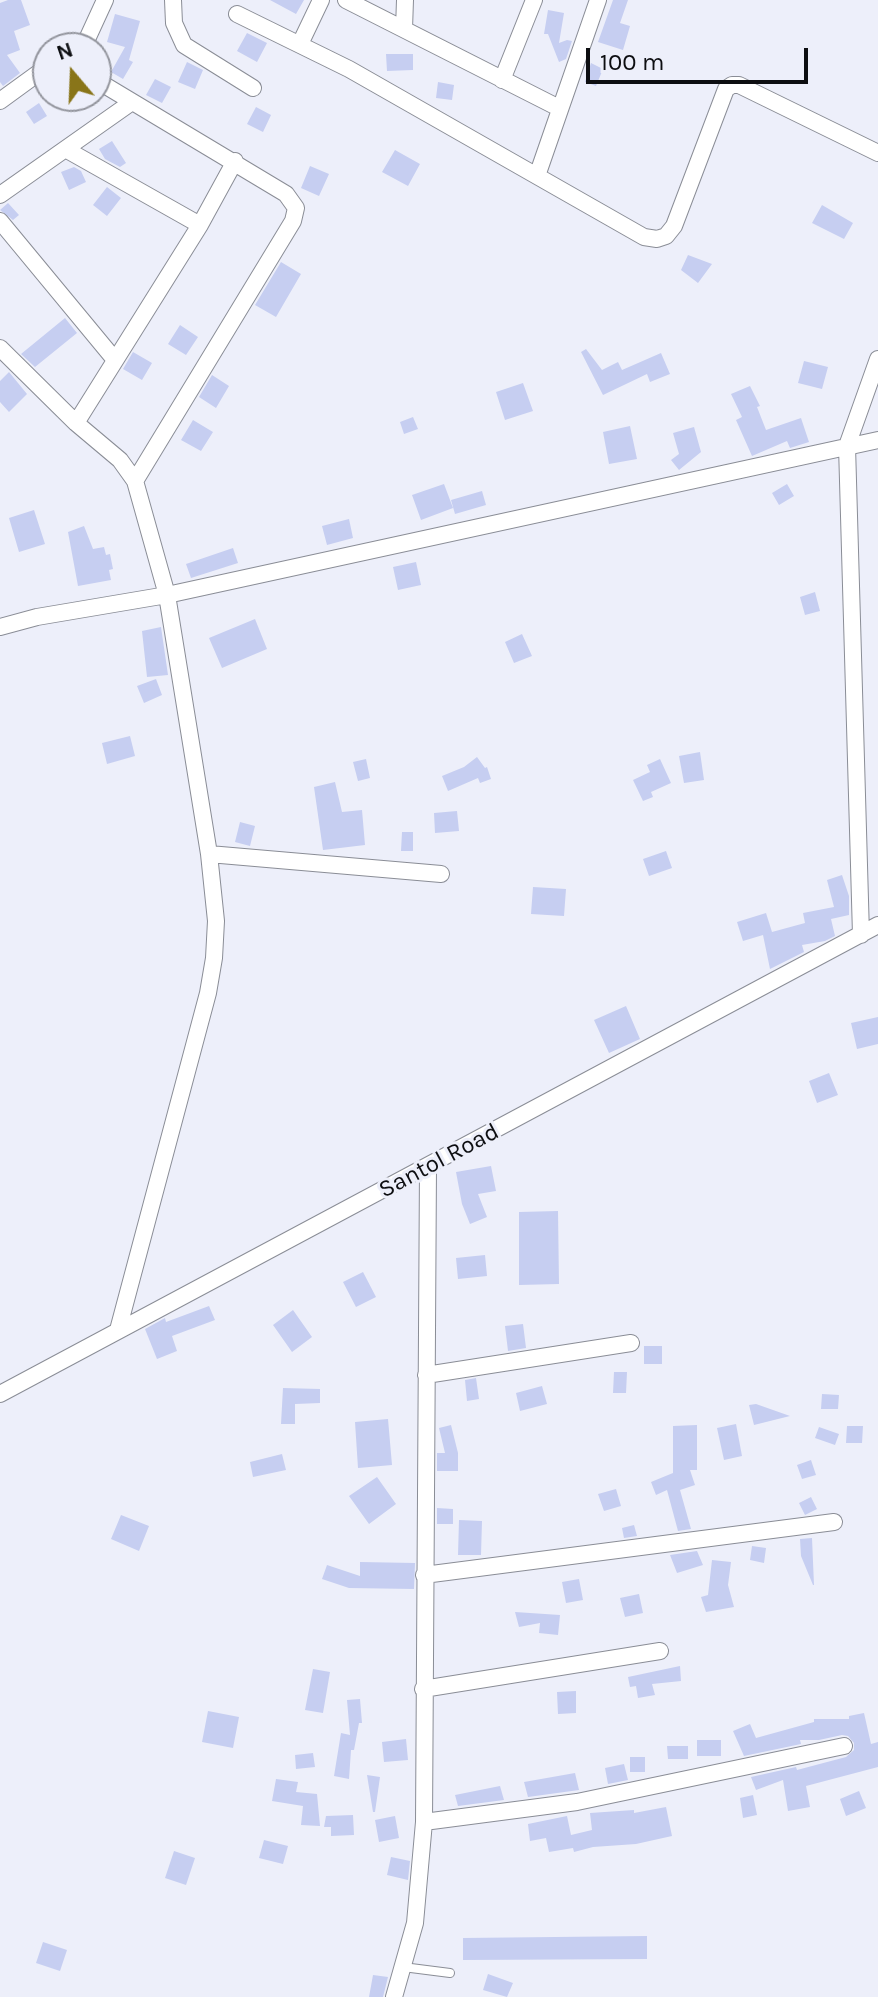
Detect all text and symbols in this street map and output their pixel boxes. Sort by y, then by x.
north arrow [32,32,112,112]
scale bar [590,32,812,82]
text: N [53,36,77,66]
text: 100 m [600,48,665,76]
street label: Santol Road [374,1117,504,1205]

